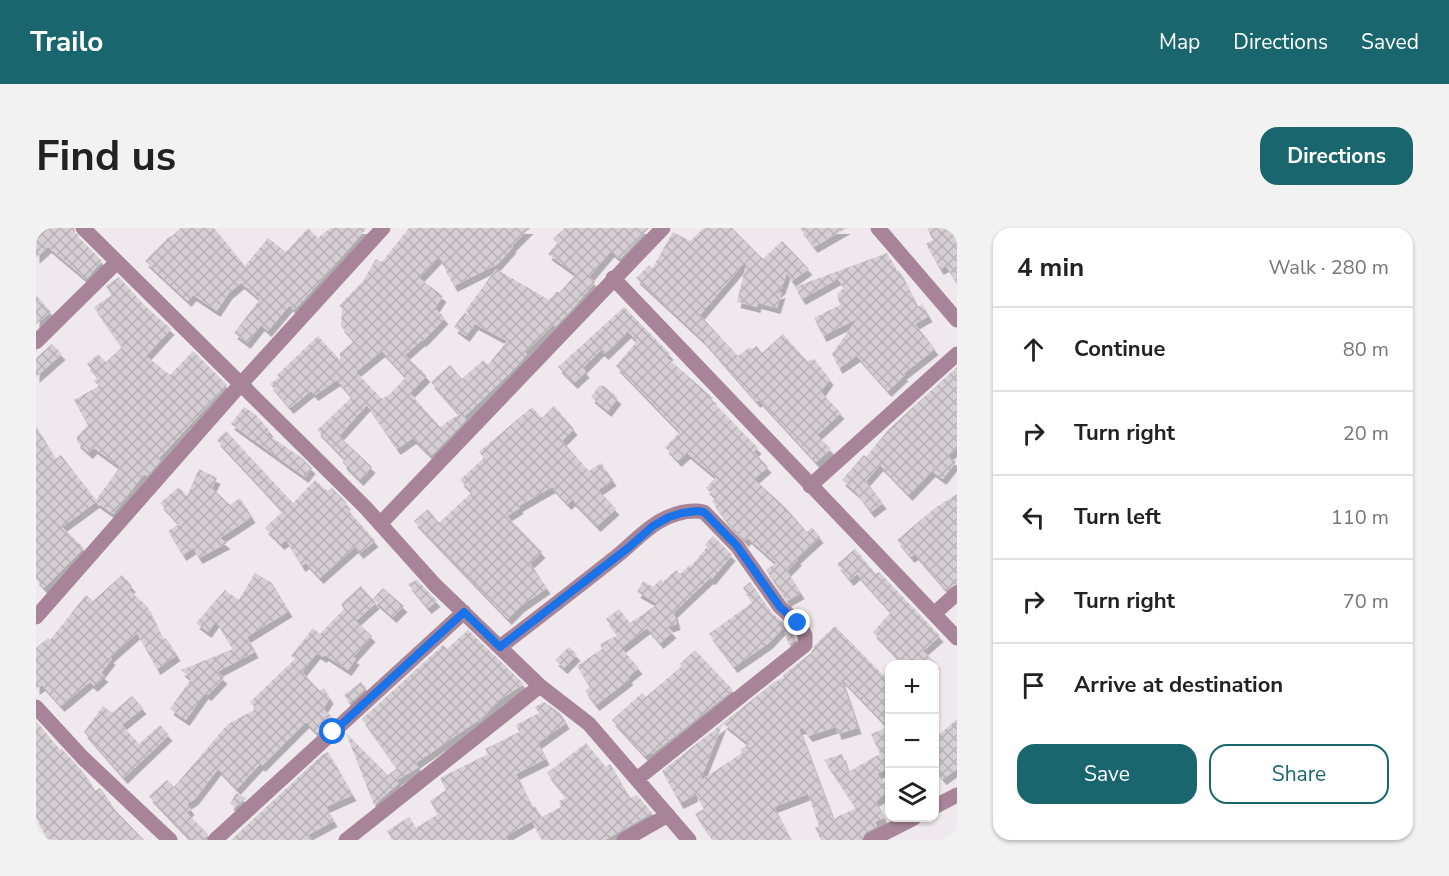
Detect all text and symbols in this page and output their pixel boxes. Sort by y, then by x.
text: Trailo [30,23,103,61]
text: Map [1159,28,1200,56]
text: Directions [1233,28,1328,56]
text: Saved [1361,28,1419,56]
button: Directions [1260,127,1413,185]
text: Find us [36,128,176,185]
text: 4 min [1017,250,1084,285]
text: Walk · 280 m [1269,254,1389,281]
icon: ahead [1017,333,1050,366]
text: Continue [1074,334,1165,364]
text: 80 m [1343,336,1389,363]
icon: right [1017,417,1050,450]
text: Turn right [1074,418,1175,448]
text: 20 m [1343,420,1389,447]
icon: left [1017,501,1050,534]
text: Turn left [1074,502,1161,532]
text: 110 m [1331,504,1389,531]
icon: right [1017,585,1050,618]
text: Turn right [1074,586,1175,616]
text: 70 m [1343,588,1389,615]
route end [784,609,810,635]
map controls [885,660,939,822]
button: + [885,660,939,714]
icon: arrive [1017,669,1050,702]
text: Arrive at destination [1074,670,1283,700]
button: − [885,714,939,768]
route start [319,718,345,744]
button: Save [1017,744,1197,804]
button: Share [1209,744,1389,804]
button: layers [885,768,939,822]

